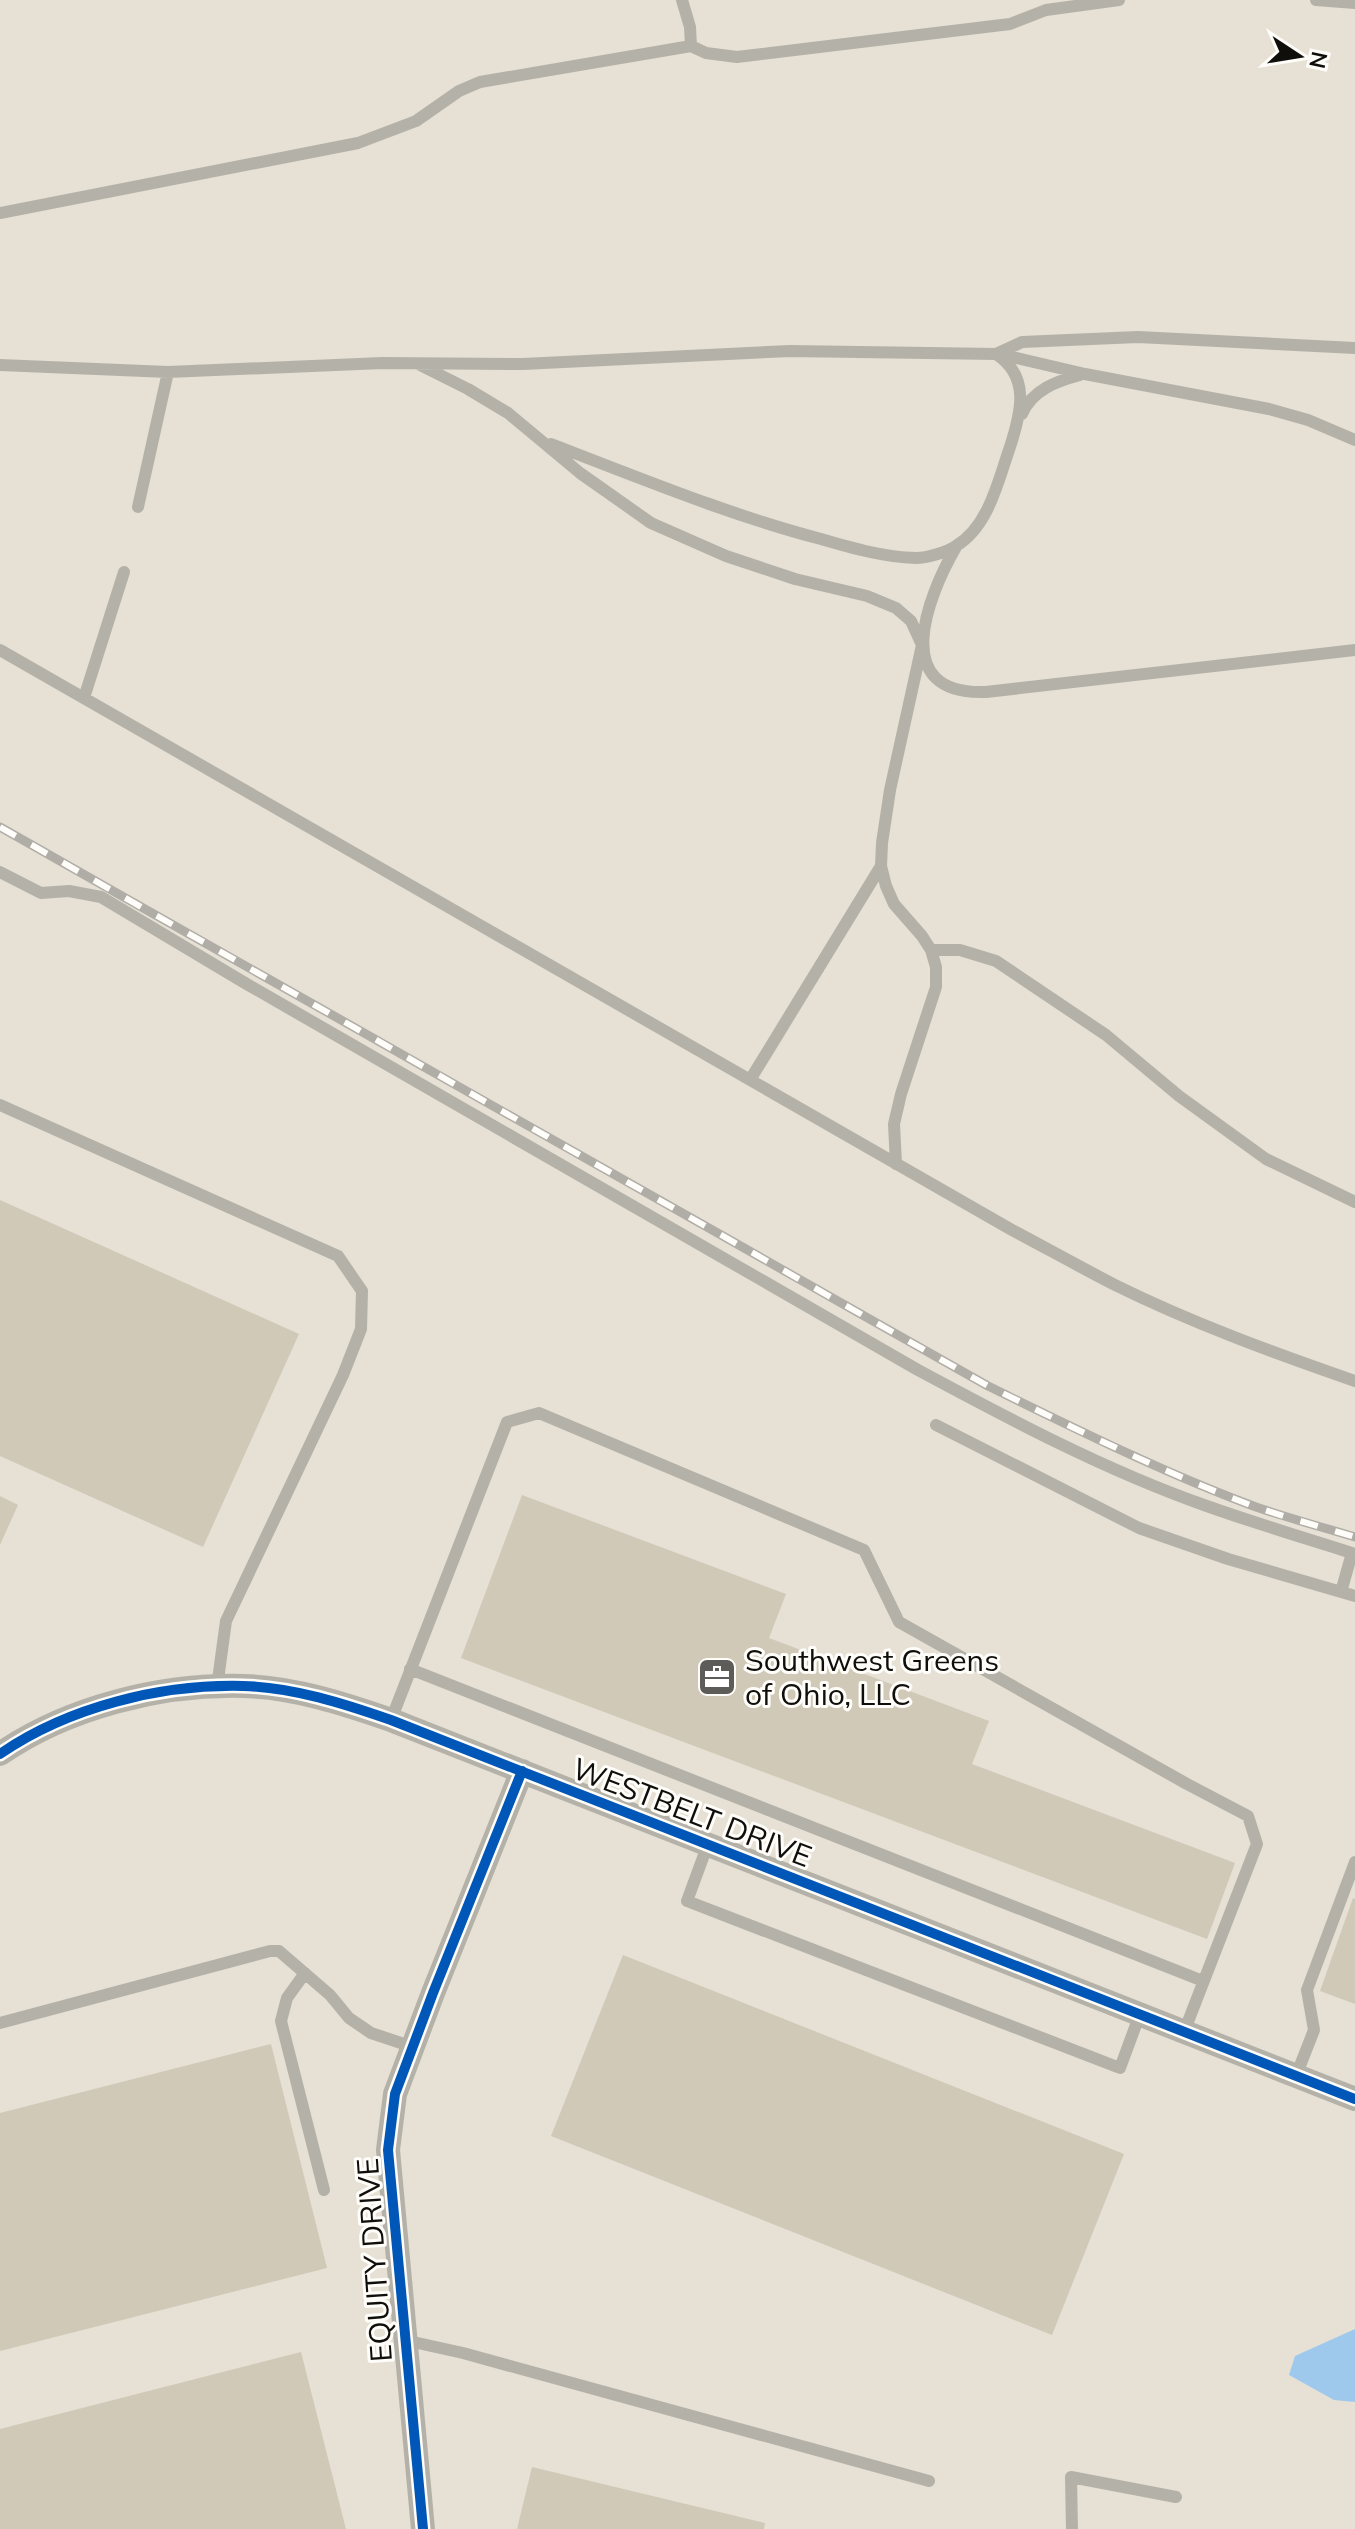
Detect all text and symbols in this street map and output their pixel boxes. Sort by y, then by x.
north arrow [1259,16,1339,96]
text: N [1303,49,1334,71]
place label: Southwest Greens of Ohio, LLC [745,1641,999,1713]
office icon: Southwest Greens of Ohio, LLC [696,1656,738,1698]
street label: WESTBELT DRIVE [567,1749,817,1875]
street label: EQUITY DRIVE [348,2157,400,2363]

